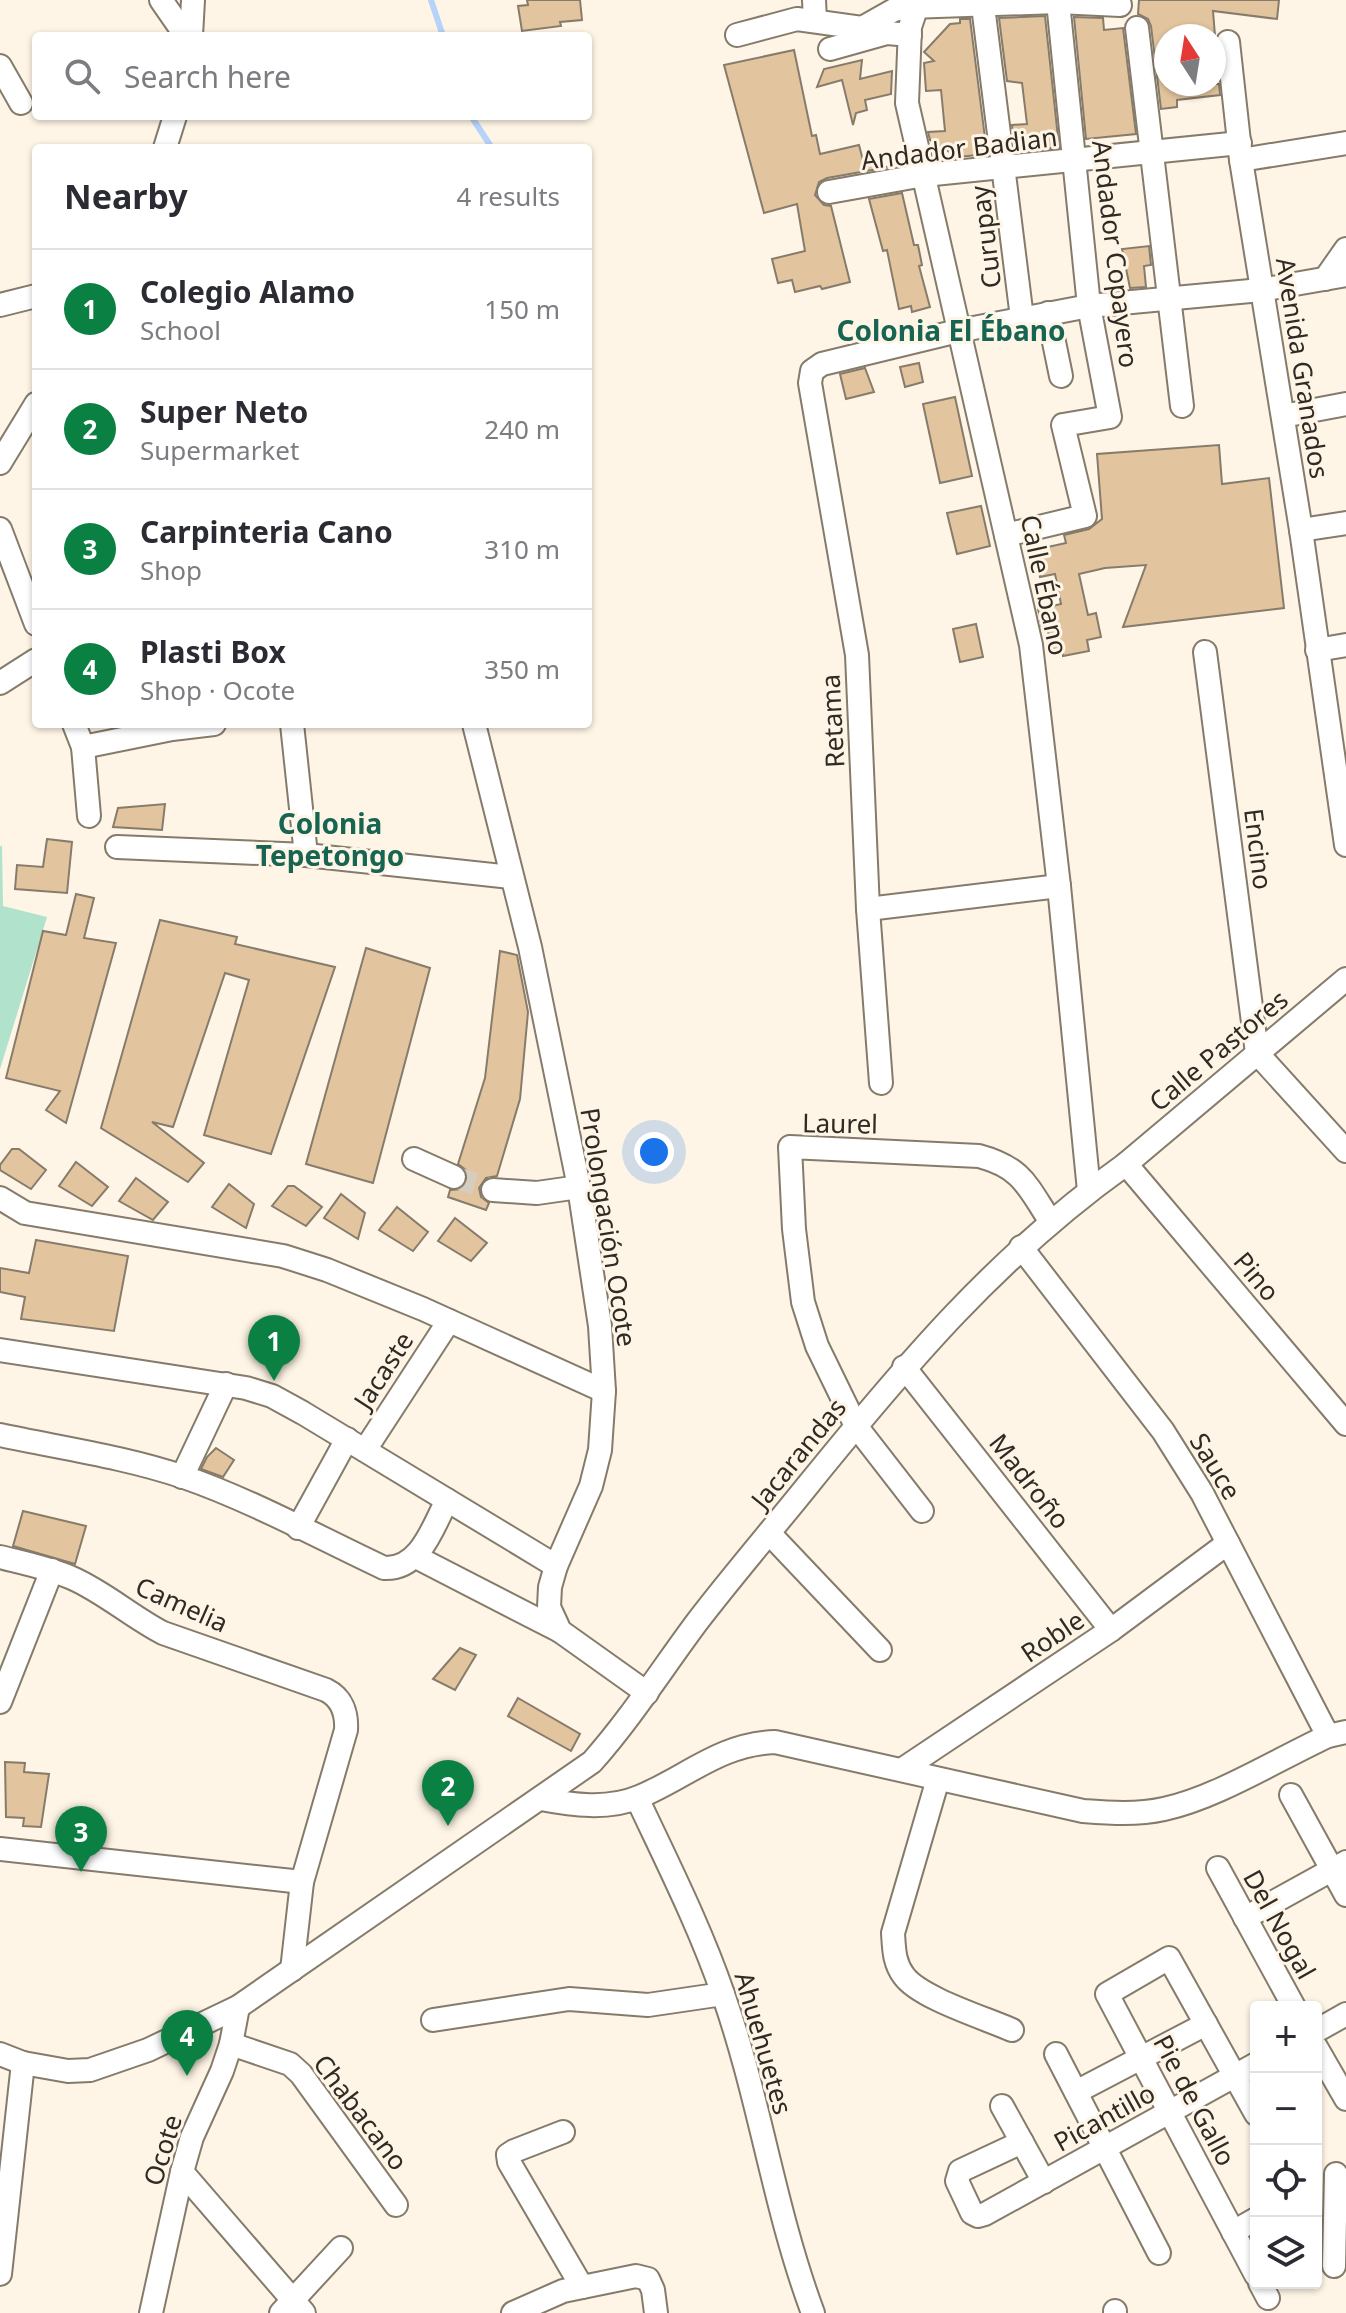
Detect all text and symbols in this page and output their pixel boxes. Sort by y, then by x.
north arrow [1154,24,1226,96]
search box [32,32,592,120]
icon: search [60,54,104,98]
text: Search here [124,56,291,97]
street label: Andador Badian [859,118,1059,178]
street label: Andador Copayero [1084,138,1148,370]
text: Nearby [64,173,188,219]
text: 4 results [456,178,560,214]
street label: Curupay [961,183,1009,290]
street label: Avenida Granados [1268,255,1338,481]
text: Colegio Alamo [140,271,355,312]
text: 1 [83,291,97,327]
text: 150 m [484,291,560,327]
district label: Colonia El Ébano [836,311,1066,349]
text: School [140,312,221,348]
text: Super Neto [140,391,308,432]
text: 2 [83,411,97,447]
text: 240 m [484,411,560,447]
text: Supermarket [140,432,299,468]
text: Carpinteria Cano [140,511,393,552]
street label: Calle Ébano [1013,511,1077,659]
text: 3 [83,531,97,567]
text: 310 m [484,531,560,567]
text: Shop [140,552,202,588]
text: Plasti Box [140,631,286,672]
text: 4 [83,651,97,687]
text: 350 m [484,651,560,687]
text: Shop · Ocote [140,672,295,708]
street label: Retama [812,673,852,769]
district label: Colonia Tepetongo [256,804,404,874]
street label: Encino [1236,806,1282,892]
street label: Calle Pastores [1141,981,1295,1119]
street label: Laurel [802,1104,878,1142]
street label: Prolongación Ocote [572,1105,646,1349]
your location [634,1132,674,1172]
street label: Pino [1226,1244,1288,1308]
pin: 1 [248,1315,300,1381]
street label: Jacaste [343,1324,421,1418]
street label: Jacarandas [740,1390,854,1518]
street label: Madroño [981,1426,1079,1536]
street label: Sauce [1182,1426,1250,1506]
street label: Camelia [130,1568,234,1640]
street label: Roble [1013,1602,1091,1670]
pin: 2 [422,1760,474,1826]
pin: 3 [55,1806,107,1872]
street label: Del Nogal [1235,1863,1325,1985]
street label: Ahuehuetes [726,1968,802,2118]
map controls [1250,2001,1322,2289]
button: + [1250,2001,1322,2073]
pin: 4 [161,2010,213,2076]
street label: Pie de Gallo [1145,2028,1245,2172]
street label: Chabacano [306,2047,416,2177]
button: − [1250,2073,1322,2145]
street label: Picantillo [1047,2074,1161,2160]
street label: Ocote [134,2110,190,2190]
button: locate [1250,2145,1322,2217]
button: layers [1250,2217,1322,2289]

